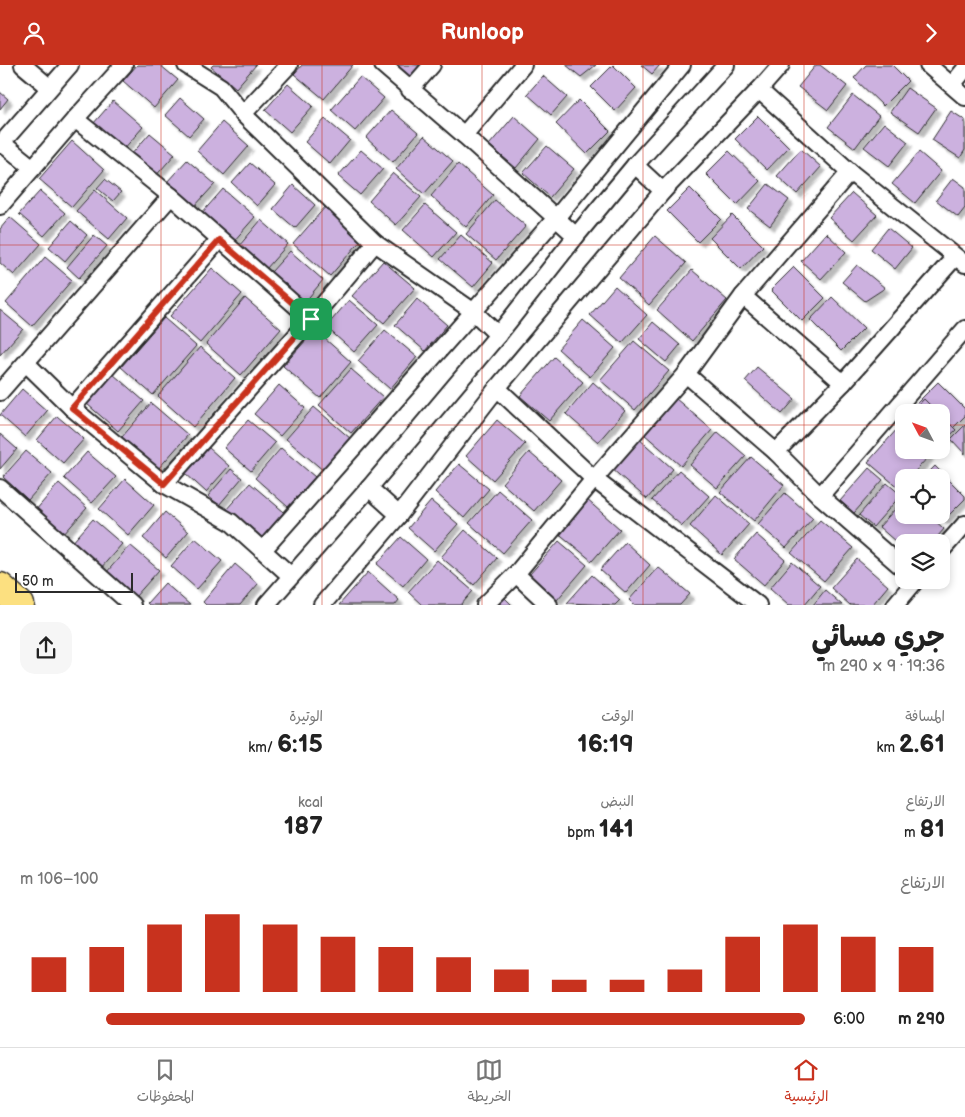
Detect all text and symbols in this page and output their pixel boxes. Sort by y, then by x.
icon: person [20,19,48,47]
text: Runloop [441,19,524,46]
icon: forward [917,19,945,47]
pin [290,298,332,340]
icon: arrive [297,305,325,333]
north arrow [895,404,950,459]
map controls [895,404,950,589]
button: locate [895,469,950,524]
button: layers [895,534,950,589]
scale bar [15,569,132,593]
text: 50 m [22,573,54,590]
text: جري مسائي [812,621,945,654]
button: share [20,622,72,674]
text: 19:36 · 9 × 290 m [822,657,945,676]
text: الوتيرة [289,708,323,725]
text: الوقت [601,708,634,725]
text: المسافة [905,708,945,725]
text: 6:15 [277,729,323,760]
text: 16:19 [577,729,634,760]
text: 2.61 [899,729,945,760]
text: /km [248,739,277,756]
text: km [877,739,899,756]
text: النبض [601,793,634,810]
text: الارتفاع [906,793,945,810]
text: kcal [298,794,323,811]
text: 187 [284,811,323,842]
text: 141 [599,814,634,845]
text: 81 [919,814,945,845]
text: bpm [567,824,599,841]
text: m [904,824,919,841]
text: 100–106 m [20,870,99,889]
text: الارتفاع [900,874,945,893]
text: 6:00 [833,1010,865,1029]
text: 290 m [898,1010,945,1029]
tab: المحفوظات [137,1056,194,1109]
tab: الخريطة [468,1056,511,1109]
tab: الرئيسية [784,1056,828,1109]

